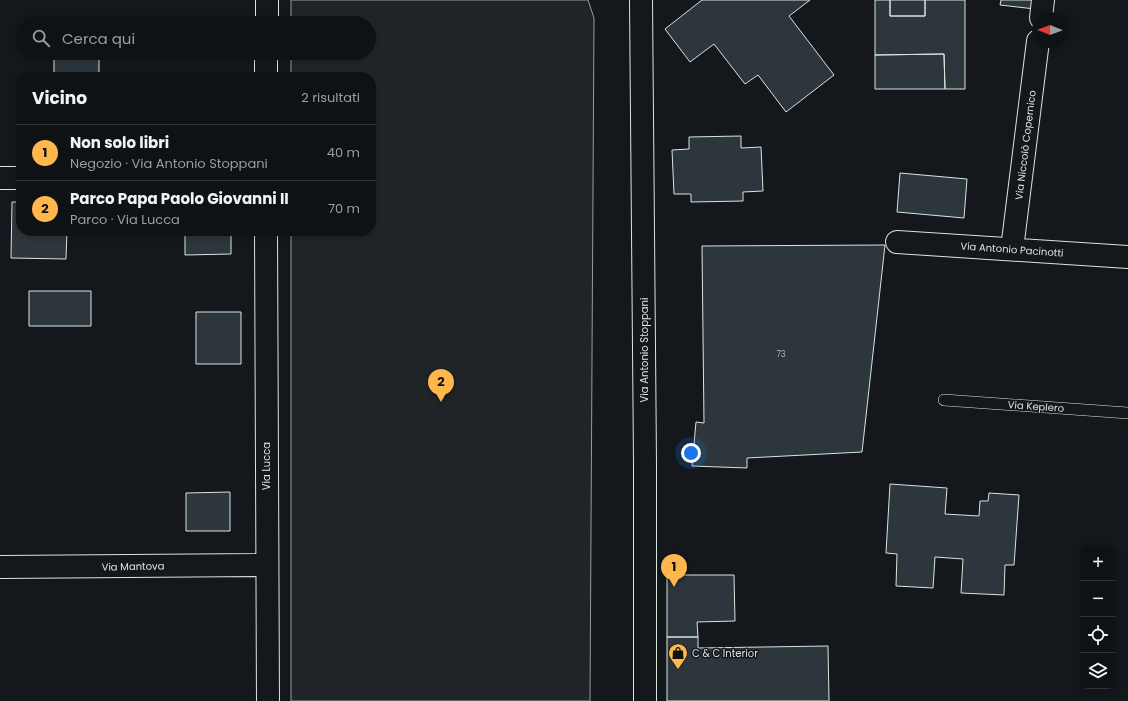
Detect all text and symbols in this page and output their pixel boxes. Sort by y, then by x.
north arrow [1032,12,1068,48]
search box [16,16,376,60]
icon: search [30,27,52,49]
text: Cerca qui [62,28,135,49]
text: Vicino [32,86,87,110]
text: 2 risultati [301,88,360,107]
street label: Via Niccolò Copernico [1011,89,1040,201]
text: Non solo libri [70,132,169,153]
text: 1 [43,143,47,162]
text: 40 m [327,143,360,162]
text: Negozio · Via Antonio Stoppani [70,154,268,173]
text: Parco Papa Paolo Giovanni II [70,188,289,209]
text: 2 [41,199,49,218]
text: 70 m [328,199,360,218]
text: Parco · Via Lucca [70,210,180,229]
street label: Via Antonio Pacinotti [960,238,1064,261]
street label: Via Antonio Stoppani [637,298,652,402]
house number: 73 [776,349,786,360]
pin: 2 [428,369,454,402]
street label: Via Keplero [1007,397,1065,416]
street label: Via Lucca [259,442,274,490]
your location [681,443,701,463]
map controls [1080,545,1116,689]
button: + [1080,545,1116,581]
pin: 1 [661,554,687,587]
street label: Via Mantova [101,558,165,575]
button: − [1080,581,1116,617]
button: locate [1080,617,1116,653]
shop icon: C & C Interior [667,642,689,670]
place label: C & C Interior [692,646,758,661]
button: layers [1080,653,1116,689]

